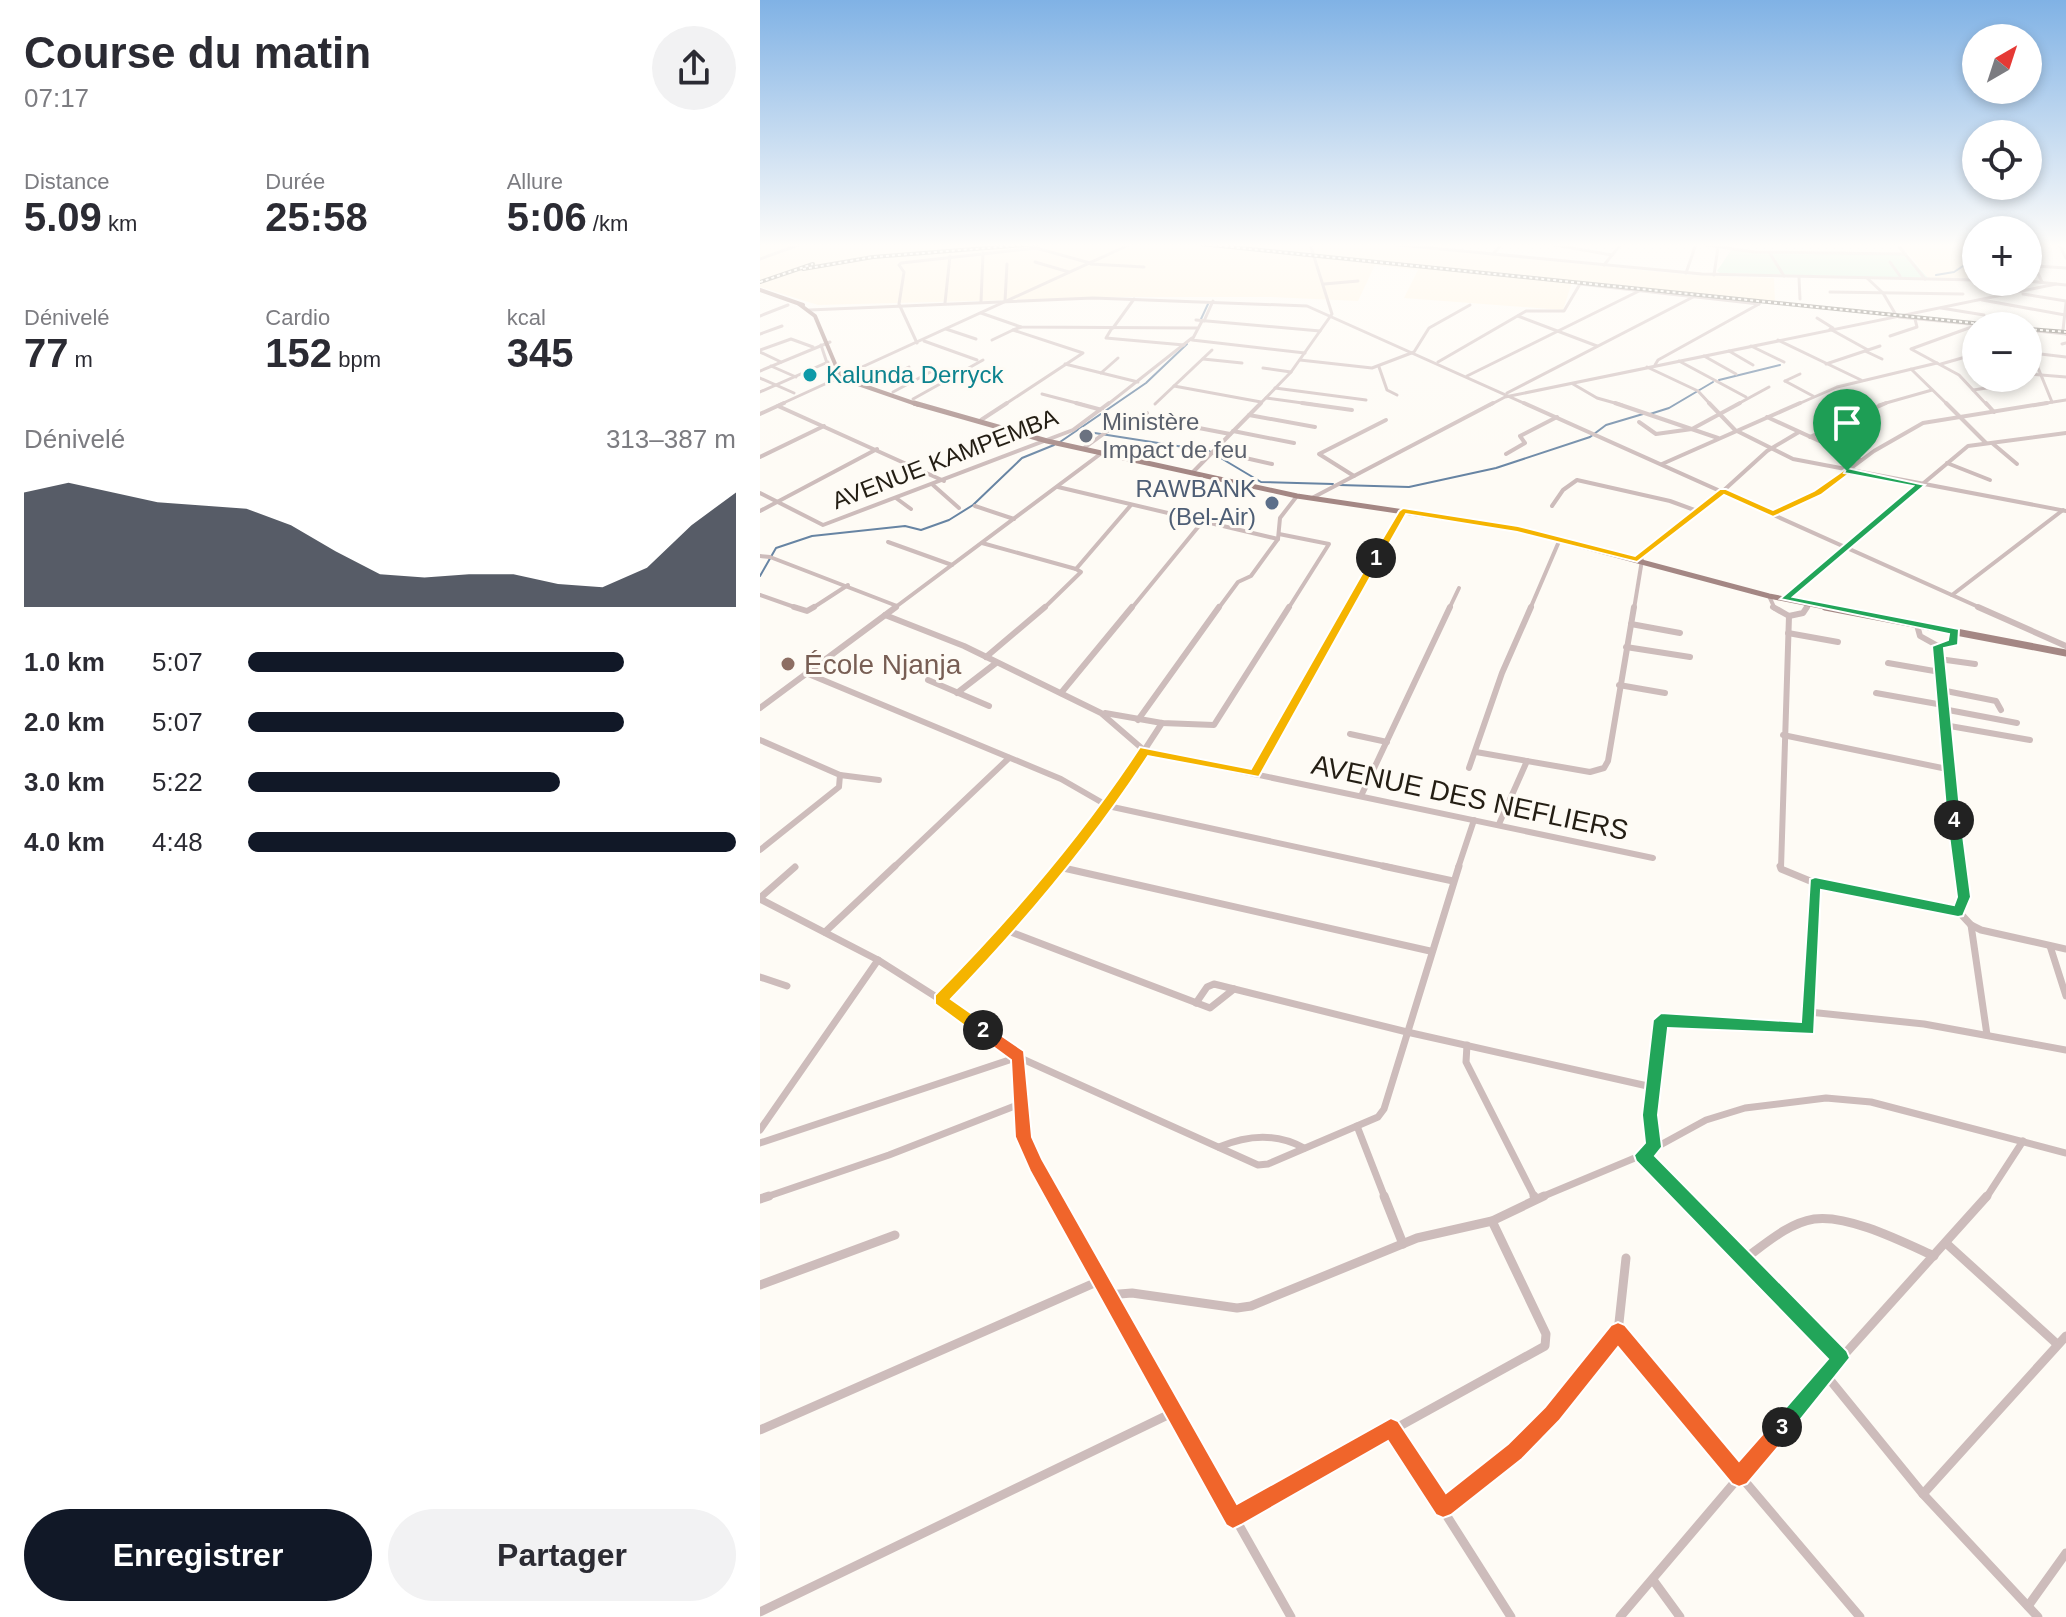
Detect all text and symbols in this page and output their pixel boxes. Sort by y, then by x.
north arrow [1962,24,2042,104]
map controls [1962,24,2042,392]
button: share [652,26,736,110]
text: Course du matin [24,28,371,77]
text: 07:17 [24,83,89,113]
button: locate [1962,120,2042,200]
text: Distance [24,169,110,194]
text: Durée [265,169,325,194]
text: Allure [507,169,563,194]
text: 5.09 [24,195,102,239]
text: 25:58 [265,195,368,239]
text: 5:06 [507,195,587,239]
text: km [102,211,137,236]
text: /km [587,211,628,236]
button: + [1962,216,2042,296]
text: Dénivelé [24,305,110,330]
text: Cardio [265,305,330,330]
text: kcal [507,305,546,330]
button: − [1962,312,2042,392]
text: 77 [24,331,69,375]
text: 152 [265,331,332,375]
text: 345 [507,331,573,375]
text: m [69,347,93,372]
text: bpm [332,347,381,372]
place label: Kalunda Derryck [826,361,1004,388]
marker: Kalunda Derryck [801,366,819,384]
pin [1813,389,1881,471]
icon: arrive [1825,401,1869,445]
street label: AVENUE KAMPEMBA [828,403,1062,514]
place label: Ministère Impact de feu [1102,408,1247,463]
text: Dénivelé [24,424,125,454]
text: 313–387 m [606,424,736,454]
marker: Ministère Impact de feu [1077,427,1095,445]
place label: RAWBANK (Bel-Air) [1136,475,1256,530]
marker: RAWBANK (Bel-Air) [1263,494,1281,512]
pin: 1 [1356,538,1396,578]
text: 1 [1370,545,1382,570]
text: 1.0 km [24,647,105,677]
text: 5:07 [152,647,203,677]
place label: École Njanja [804,649,962,680]
marker: École Njanja [779,655,797,673]
text: 2.0 km [24,707,105,737]
text: 5:07 [152,707,203,737]
street label: AVENUE DES NEFLIERS [1309,749,1631,846]
text: 3.0 km [24,767,105,797]
text: 5:22 [152,767,203,797]
pin: 4 [1934,800,1974,840]
text: 4 [1948,807,1960,832]
text: 4.0 km [24,827,105,857]
text: 4:48 [152,827,203,857]
pin: 2 [963,1010,1003,1050]
text: 2 [977,1017,989,1042]
pin: 3 [1762,1407,1802,1447]
text: 3 [1776,1414,1788,1439]
button: Enregistrer [24,1509,372,1601]
button: Partager [388,1509,736,1601]

